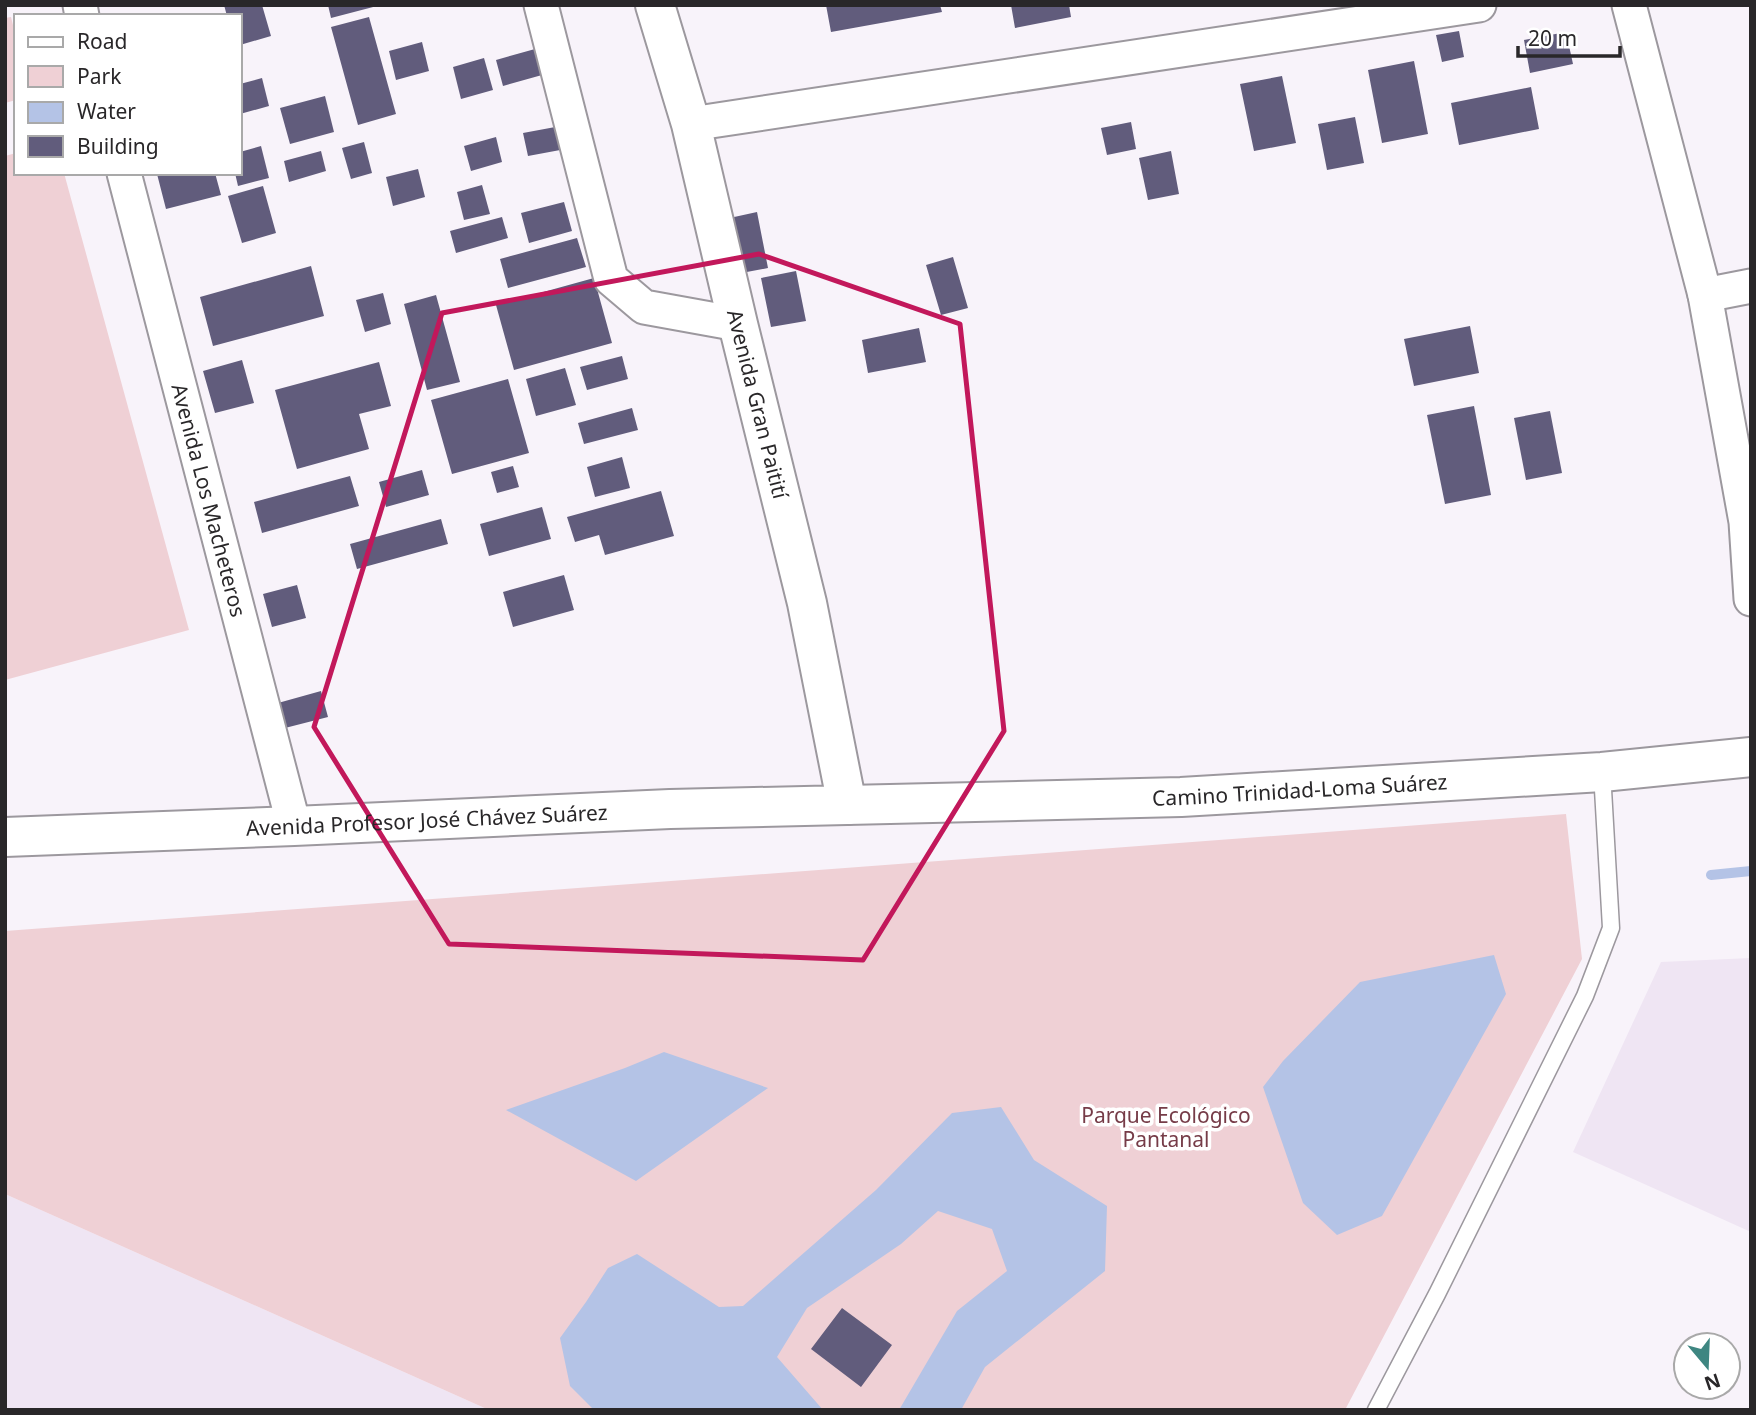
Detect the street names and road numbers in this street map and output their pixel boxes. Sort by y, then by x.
street label: Avenida Gran Paitití [721,306,795,502]
street label: Avenida Los Macheteros [165,380,253,620]
street label: Camino Trinidad-Loma Suárez [1152,767,1448,812]
street label: Avenida Profesor José Chávez Suárez [245,798,608,842]

